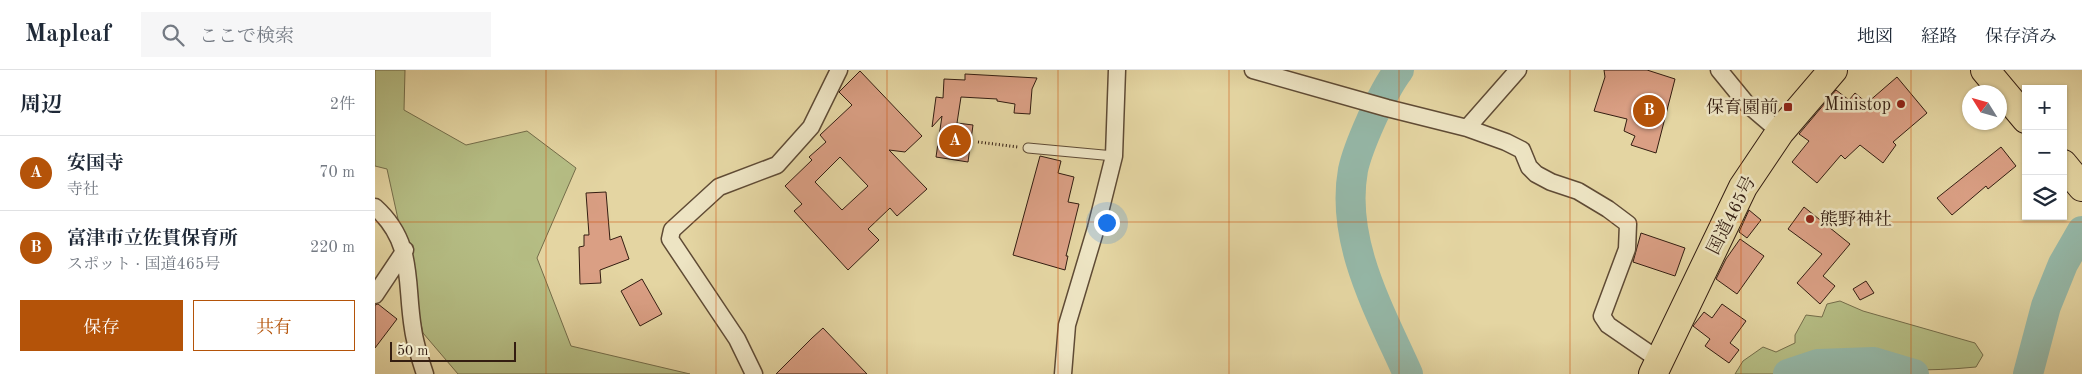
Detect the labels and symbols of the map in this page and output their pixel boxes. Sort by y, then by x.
north arrow [1962,85,2007,130]
pin: B [1633,92,1665,130]
place label: Ministop [1824,96,1891,114]
place label: 保育園前 [1706,97,1778,117]
marker: Ministop [1895,98,1907,110]
marker: 保育園前 [1782,101,1794,113]
pin: A [939,122,971,160]
street label: 国道465号 [1703,172,1759,258]
place label: 熊野神社 [1820,209,1892,229]
your location [1094,210,1120,236]
marker: 熊野神社 [1804,213,1816,225]
scale bar [390,339,516,362]

